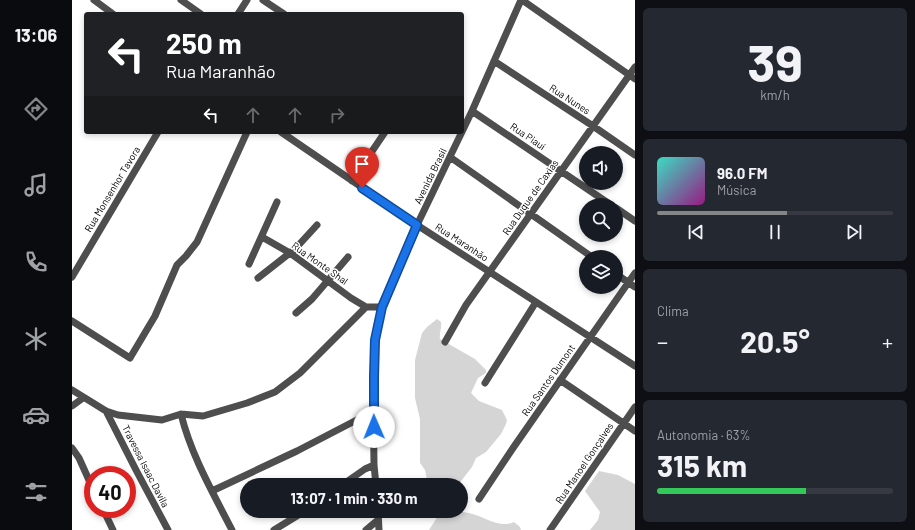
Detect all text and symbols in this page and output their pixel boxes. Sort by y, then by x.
text: 13:06 [15,24,57,46]
text: 250 m [166,26,242,60]
icon: left [100,28,152,80]
text: 39 [747,30,803,92]
text: Rua Maranhão [166,60,276,82]
street label: Rua Nunes [547,81,593,117]
text: km/h [760,87,790,103]
icon: directions [22,95,50,123]
icon: left [200,104,222,126]
icon: ahead [242,104,264,126]
icon: ahead [284,104,306,126]
icon: right [326,104,348,126]
street label: Rua Piauí [508,120,548,152]
street label: Rua Monsenhor Tavora [82,144,142,234]
street label: Avenida Brasil [411,146,449,206]
map controls [579,146,623,294]
button: sound [579,146,623,190]
pin [345,147,379,188]
icon: arrive [351,153,373,175]
street label: Rua Duque de Caxias [499,157,561,237]
text: 96.0 FM [717,164,767,182]
icon: music [22,171,50,199]
text: Música [717,182,756,198]
button: search [579,198,623,242]
street label: Rua Maranhão [433,220,491,264]
icon: previous [685,221,707,243]
icon: pause [764,221,786,243]
icon: next [843,221,865,243]
street label: Rua Monte Shal [290,239,350,287]
icon: phone [22,248,50,276]
button: layers [579,250,623,294]
text: Clima [657,303,689,319]
text: 20.5° [740,323,810,359]
icon: climate [22,325,50,353]
text: − [657,328,668,354]
text: + [882,328,893,354]
street label: Rua Santos Dumont [519,342,577,418]
icon: car [22,401,50,429]
position arrow [353,406,395,448]
street label: Rua Manoel Gonçalves [552,420,616,506]
street label: Travessa Isaac Davila [120,423,172,509]
text: Autonomia · 63% [657,427,751,443]
text: 315 km [657,447,747,483]
speed limit sign: 40 [84,466,136,518]
icon: filters [22,478,50,506]
text: 13:07 · 1 min · 330 m [290,489,418,507]

